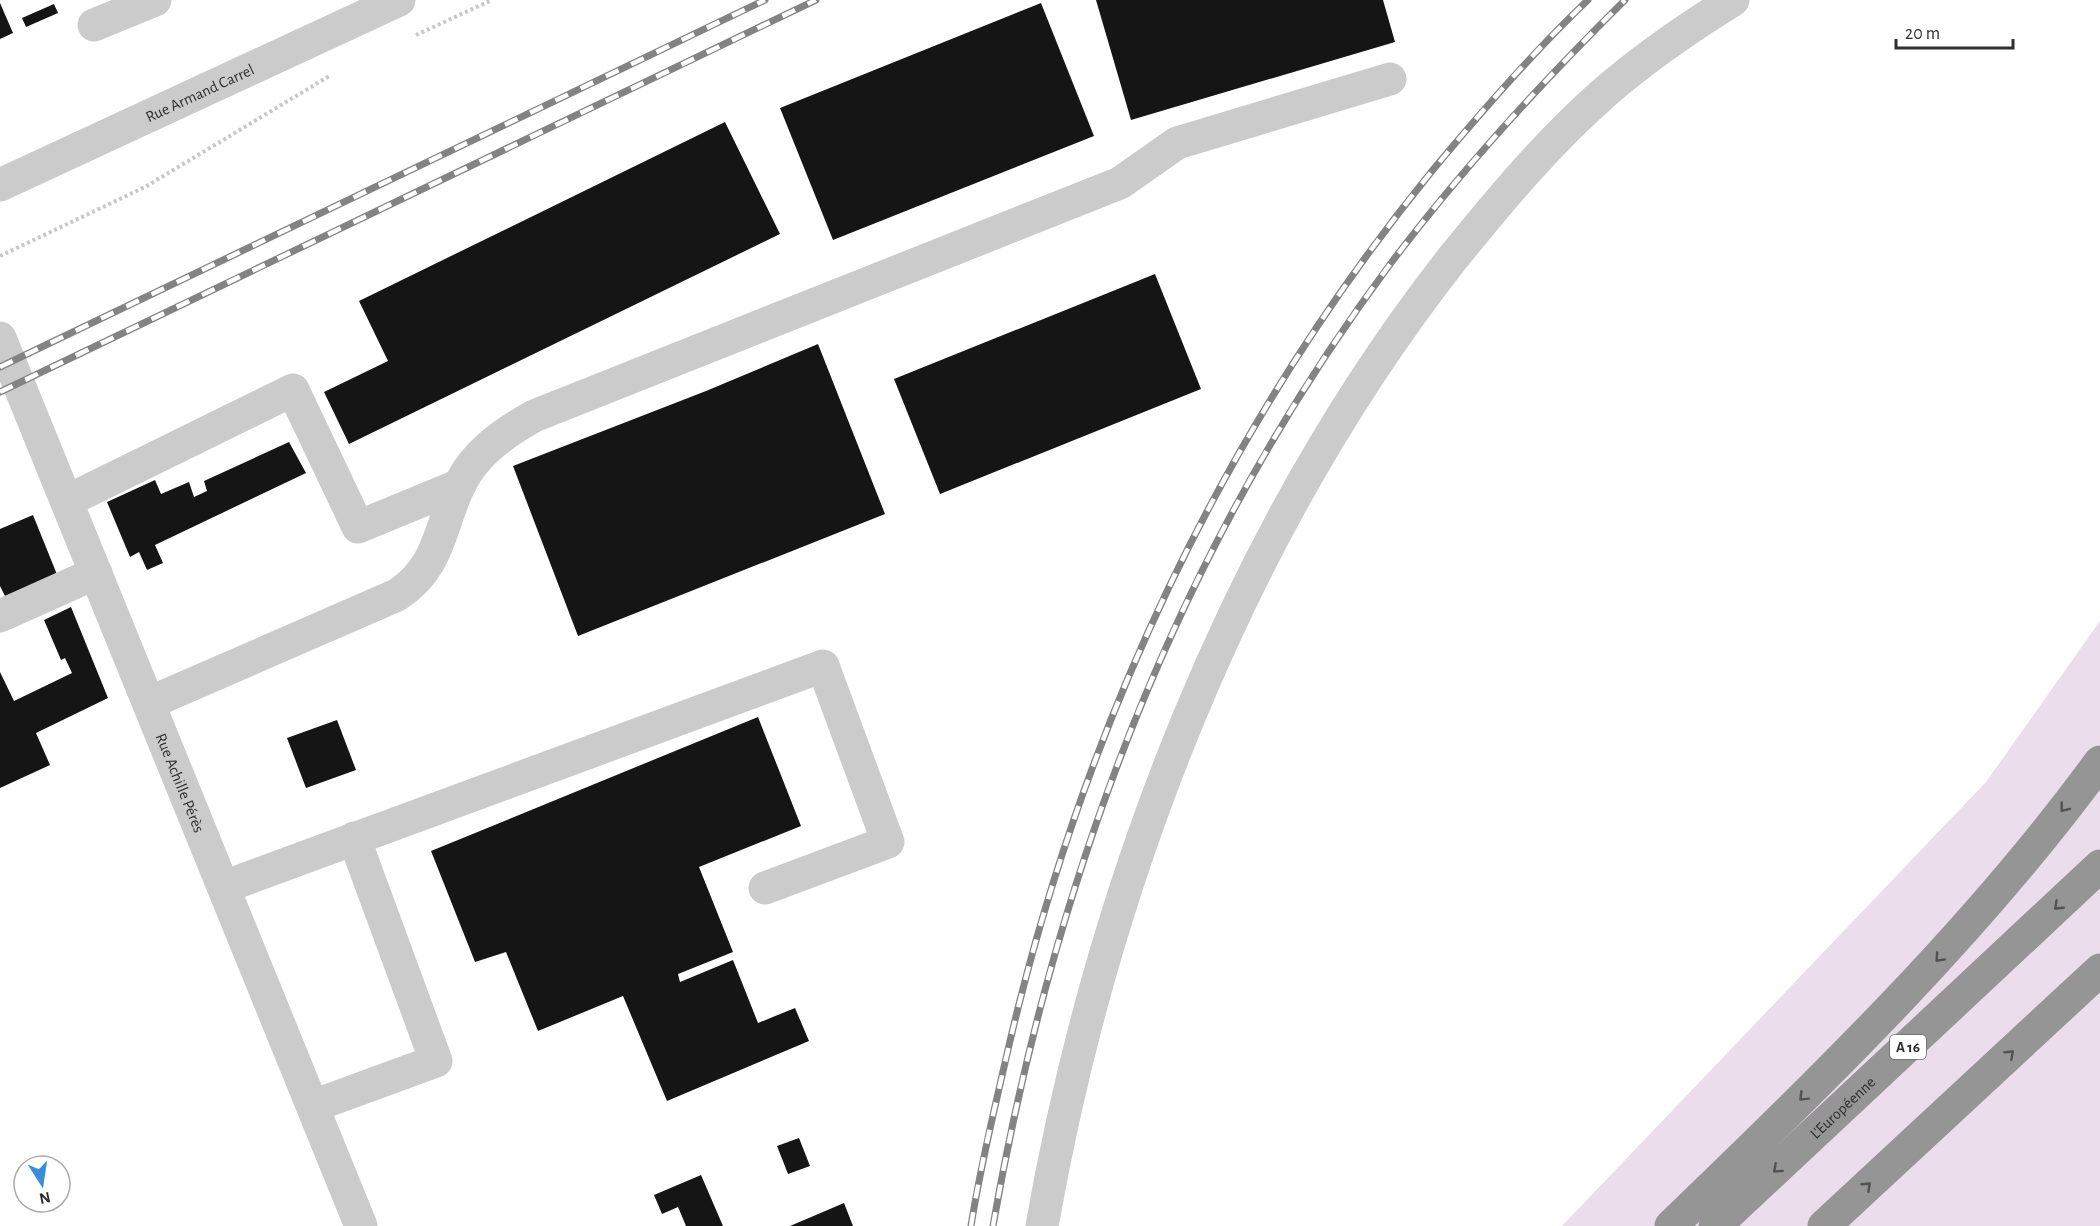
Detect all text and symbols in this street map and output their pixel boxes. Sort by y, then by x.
scale bar [1896,12,2013,50]
text: 20 m [1905,25,1940,43]
street label: Rue Armand Carrel [143,61,257,125]
street label: Rue Achille Pérès [153,731,207,835]
one-way arrow [2061,802,2072,813]
one-way arrow [2054,899,2065,910]
one-way arrow [1936,951,1947,962]
road number: A 16 [1890,1035,1926,1059]
one-way arrow [2004,1050,2014,1061]
street label: L'Européenne [1807,1074,1879,1142]
one-way arrow [1800,1090,1811,1101]
north arrow [12,1154,72,1214]
one-way arrow [1774,1162,1784,1173]
one-way arrow [1860,1183,1871,1194]
text: N [38,1189,52,1207]

